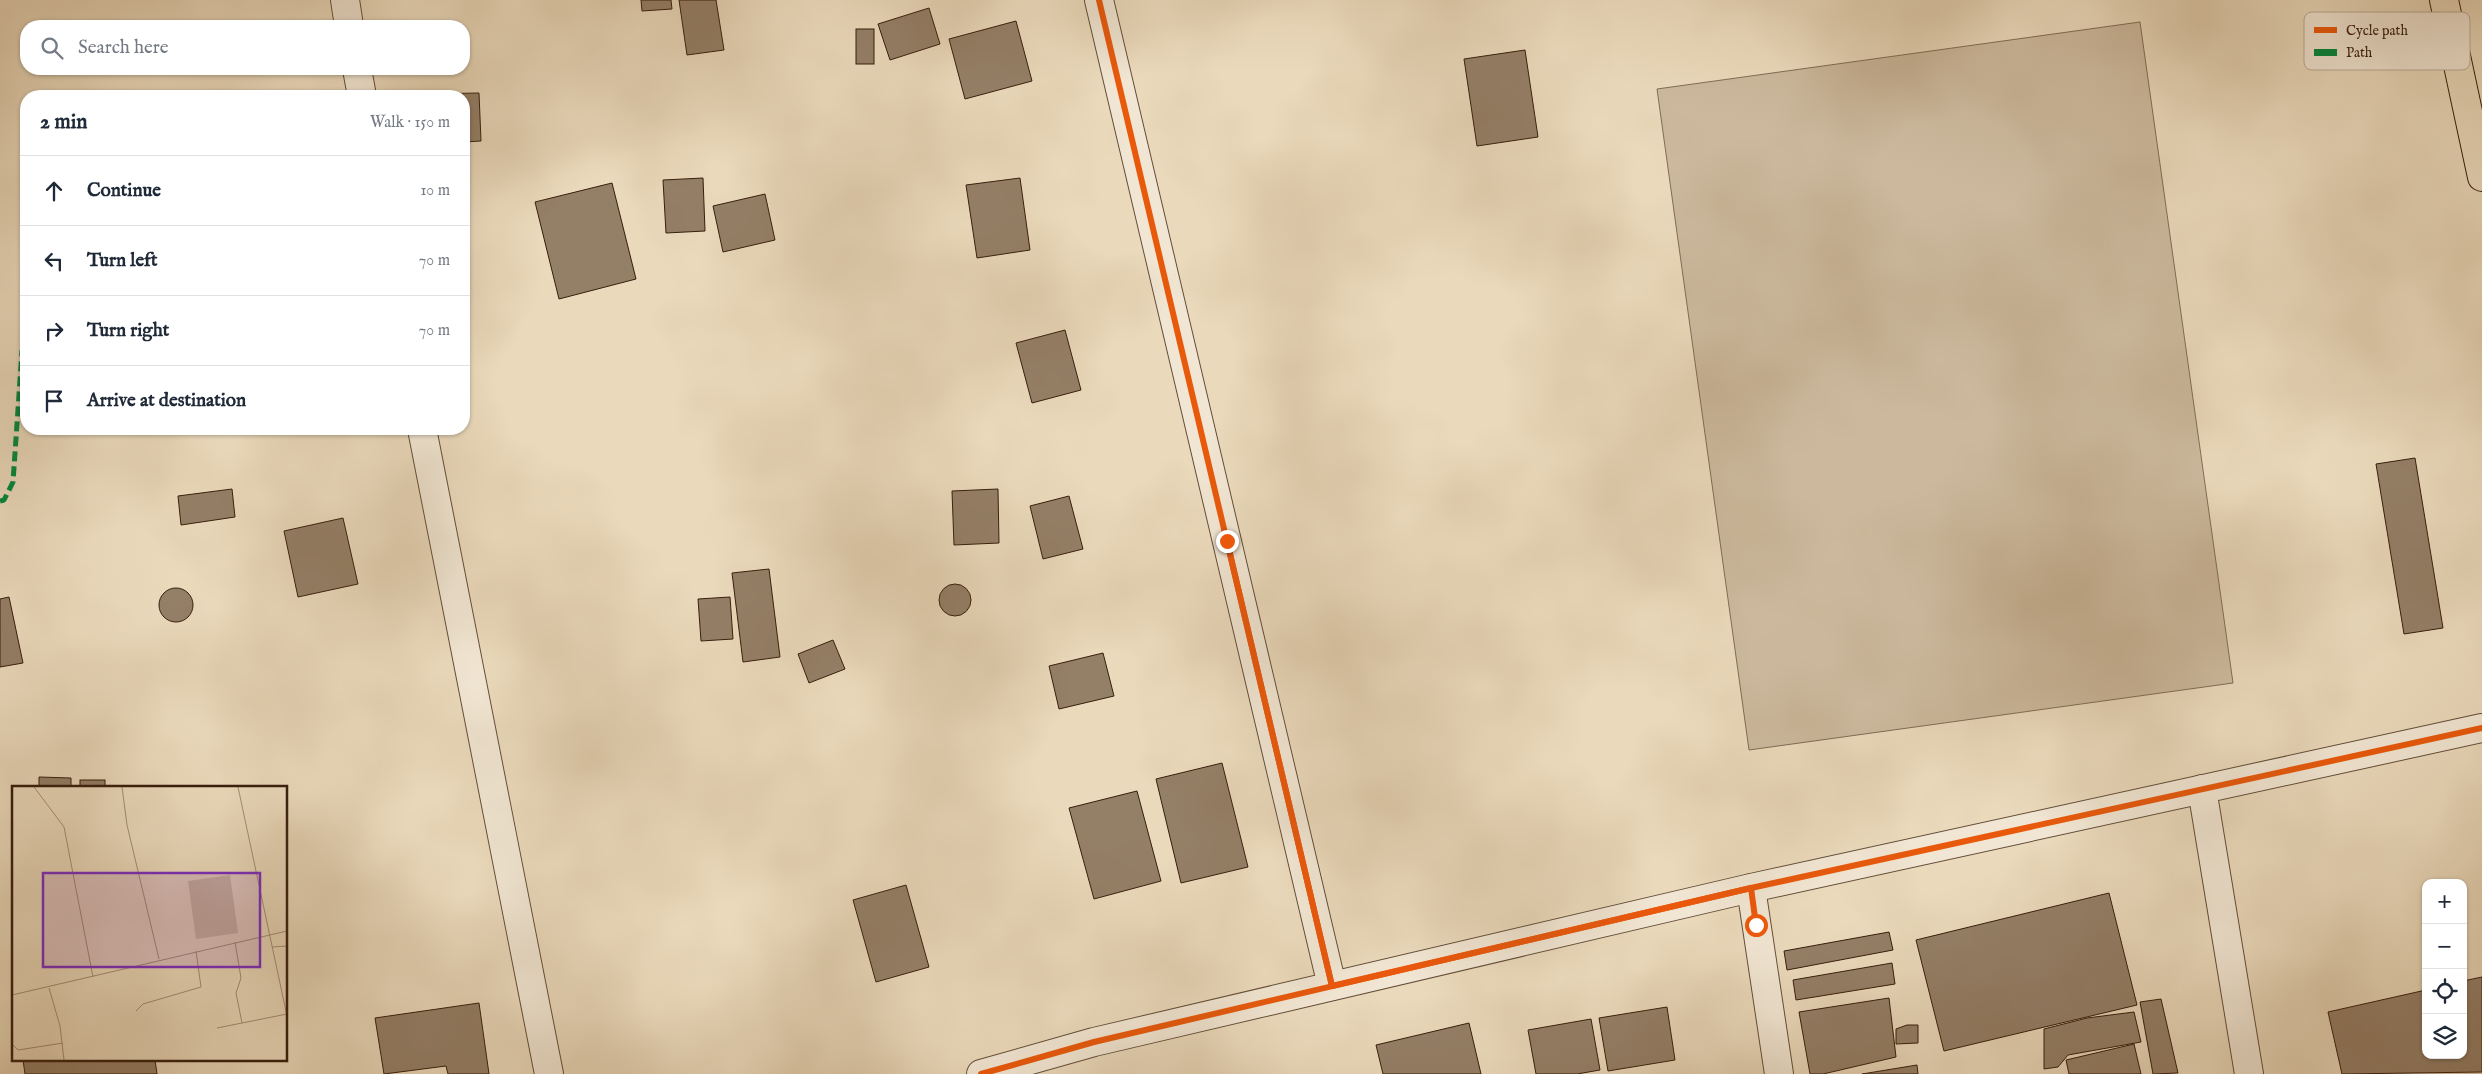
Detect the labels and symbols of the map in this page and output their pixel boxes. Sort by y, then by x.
legend [2304,12,2470,70]
text: Cycle path [2346,22,2408,40]
text: Path [2346,44,2373,62]
route end [1216,530,1239,553]
inset map [12,786,288,1062]
route start [1745,914,1768,937]

